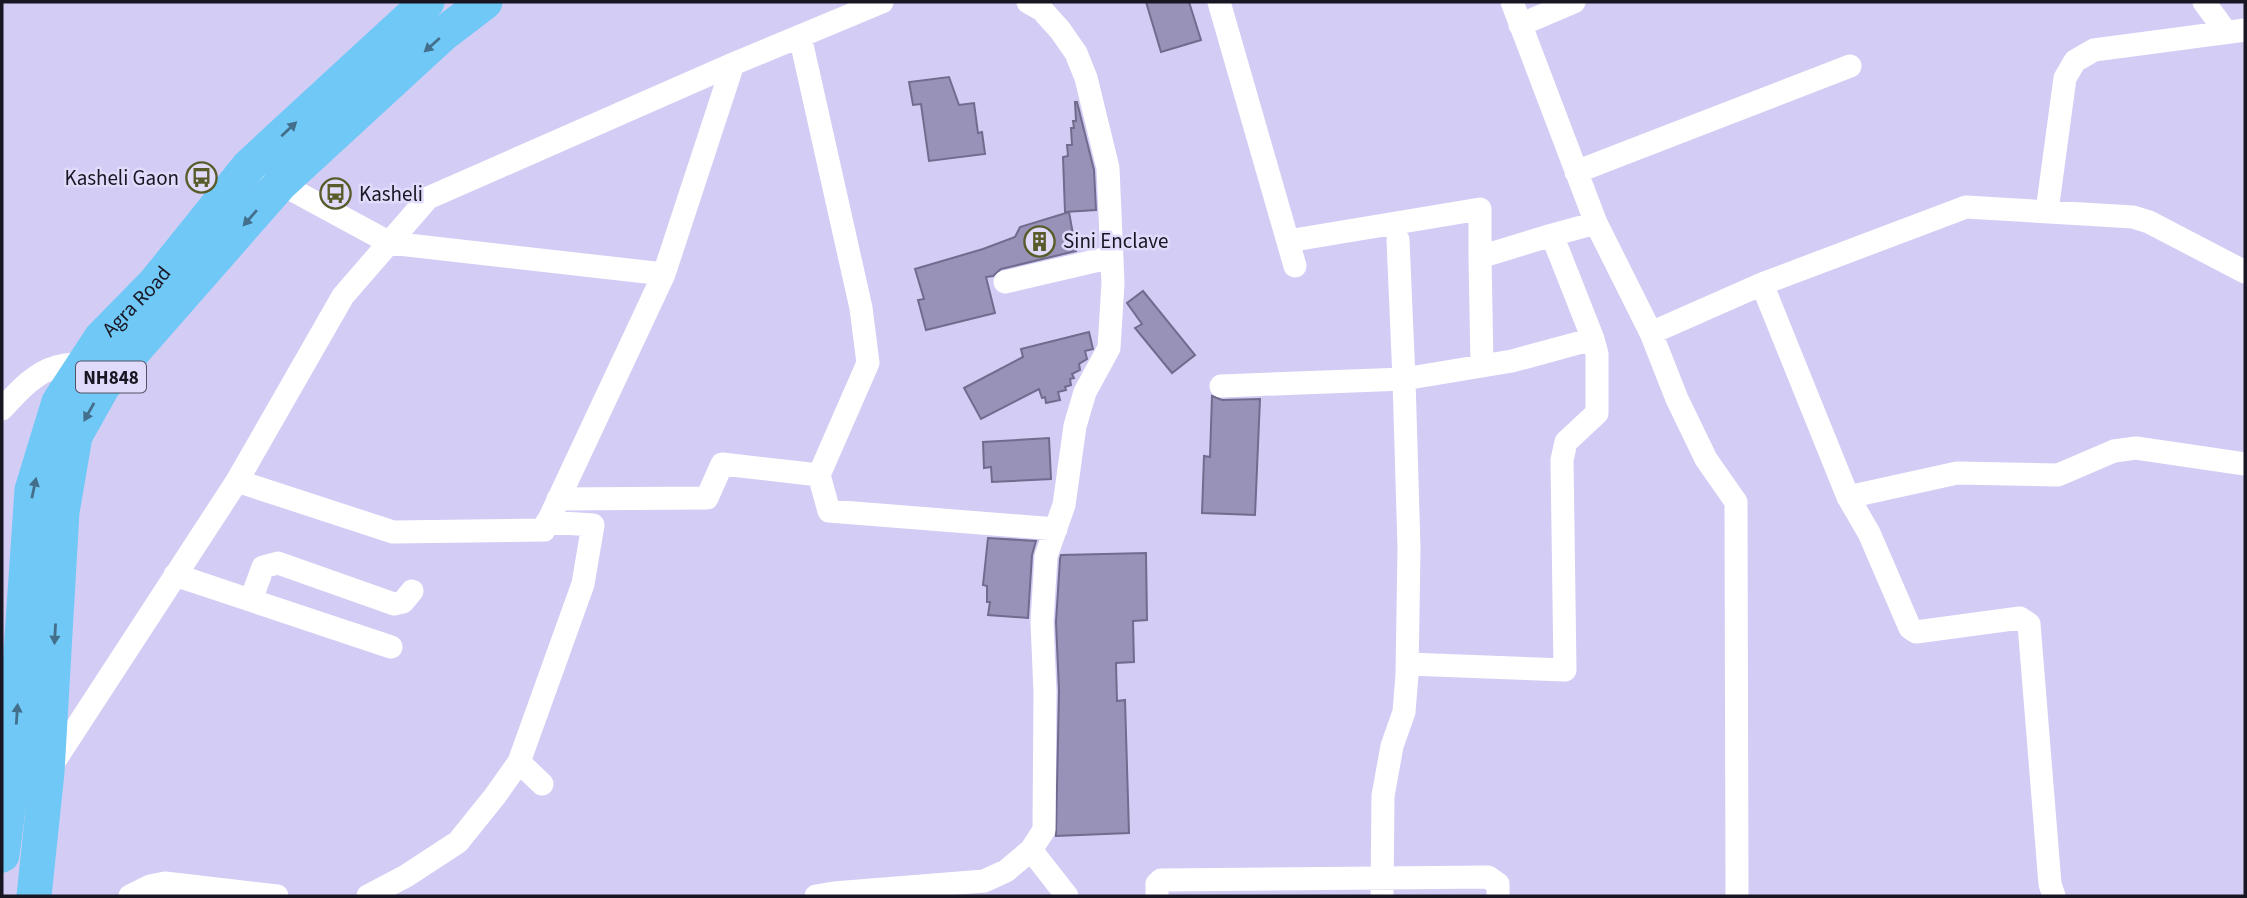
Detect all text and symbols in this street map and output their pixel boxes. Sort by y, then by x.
one-way arrow [424,36,441,52]
one-way arrow [281,120,298,137]
bus stop icon: Kasheli Gaon [185,161,219,195]
place label: Kasheli Gaon [64,163,179,193]
bus stop icon: Kasheli [319,177,353,211]
place label: Kasheli [359,179,423,209]
one-way arrow [242,210,258,227]
building icon: Sini Enclave [1023,224,1057,258]
place label: Sini Enclave [1063,226,1168,256]
street label: Agra Road [95,259,178,344]
road number: NH848 [76,362,146,392]
one-way arrow [83,402,95,421]
one-way arrow [29,476,40,498]
one-way arrow [49,624,60,646]
one-way arrow [12,703,23,725]

